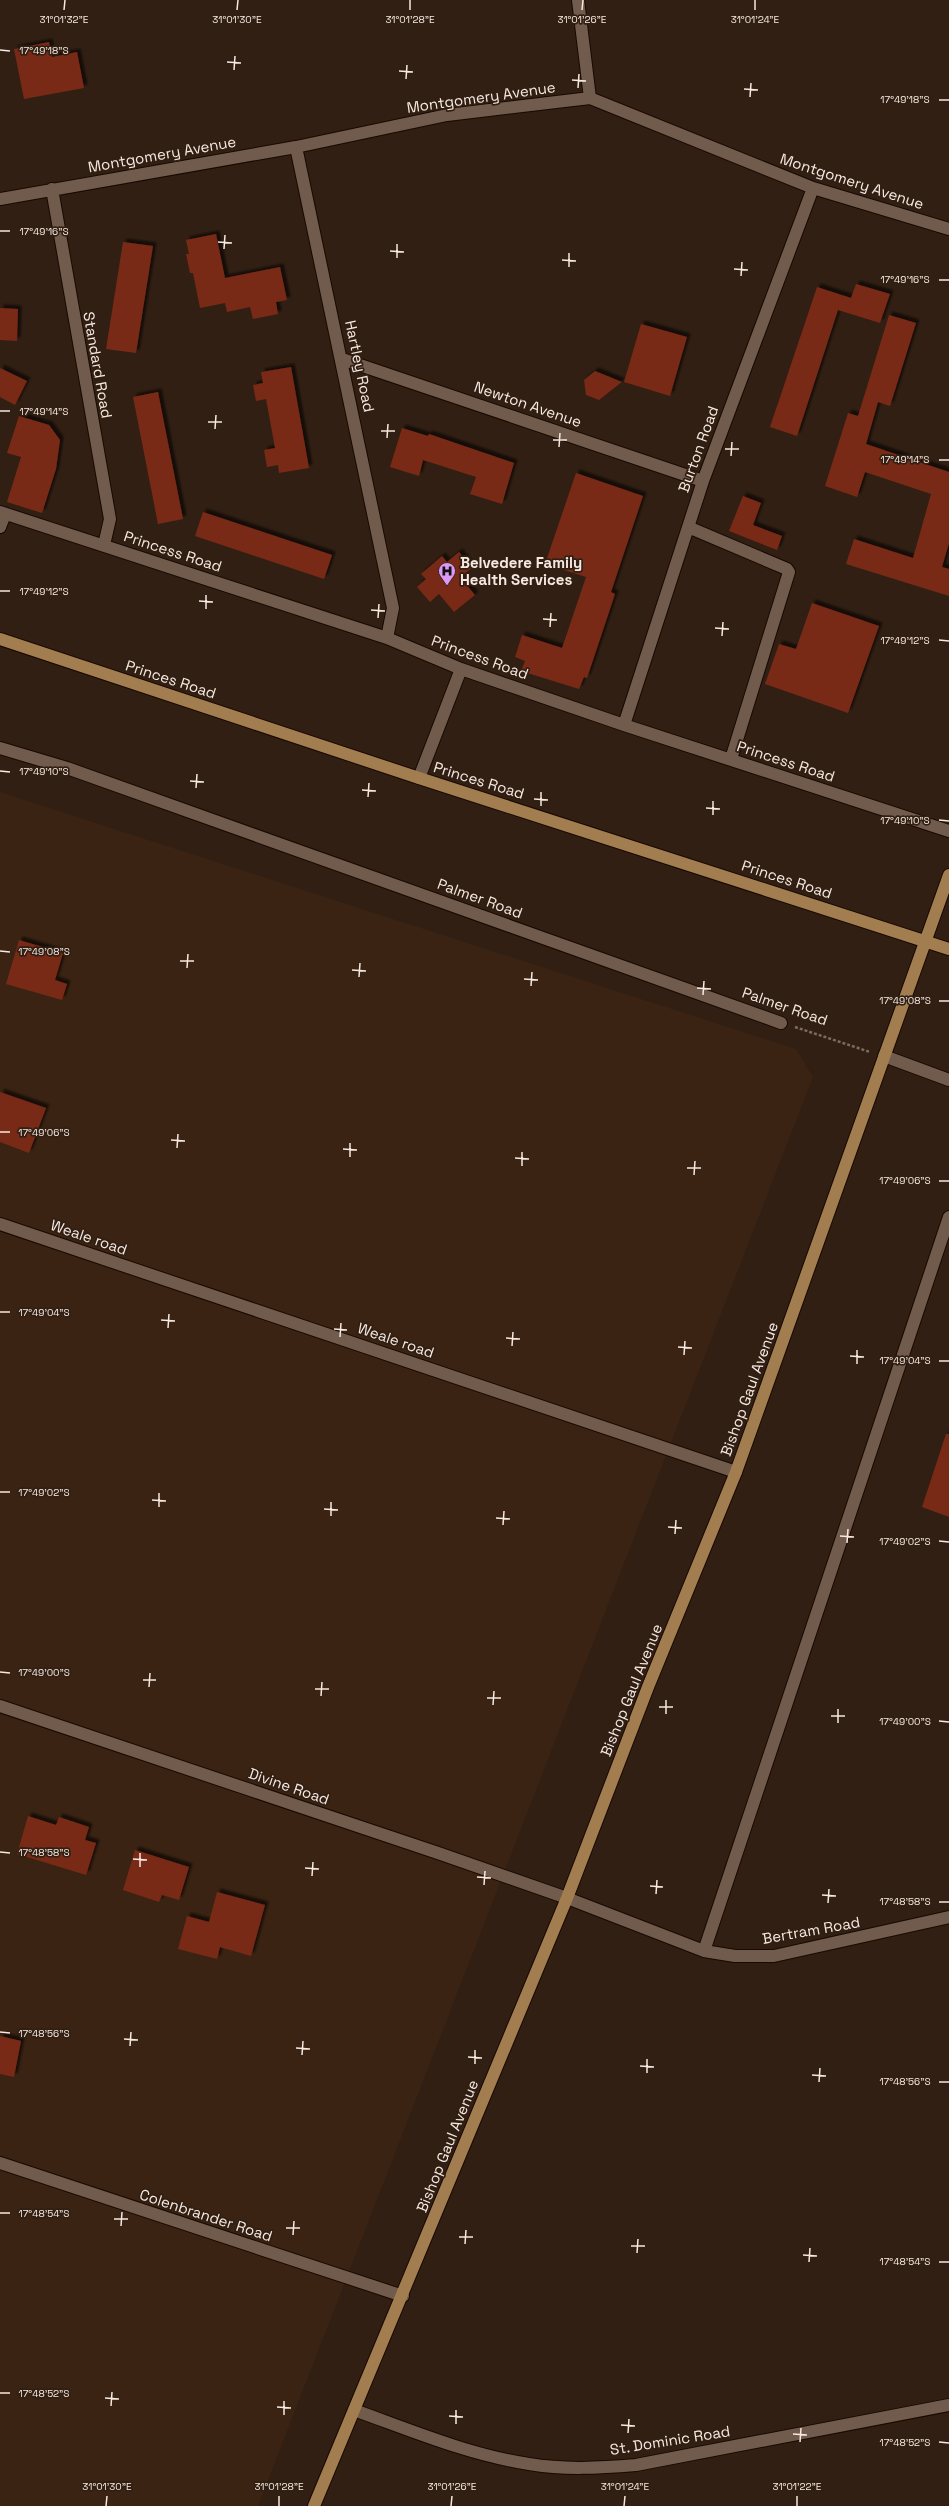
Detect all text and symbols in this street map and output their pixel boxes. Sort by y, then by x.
text: 31°01'32"E [40,13,89,26]
text: 31°01'30"E [212,13,262,26]
text: 31°01'28"E [385,13,435,26]
text: 31°01'26"E [557,13,607,26]
text: 31°01'24"E [731,13,780,26]
text: 17°49'18"S [19,44,69,57]
street label: Montgomery Avenue [405,77,557,117]
text: 17°49'18"S [880,93,930,106]
street label: Montgomery Avenue [86,132,238,176]
street label: Montgomery Avenue [778,149,926,213]
text: 17°49'16"S [19,225,69,238]
text: 17°49'16"S [880,273,930,286]
street label: Standard Road [79,310,117,420]
street label: Hartley Road [341,318,379,414]
street label: Newton Avenue [472,377,584,431]
street label: Burton Road [674,403,722,495]
text: 17°49'14"S [20,405,68,418]
text: 17°49'14"S [881,453,929,466]
street label: Princess Road [122,526,224,576]
place label: Belvedere Family Health Services [460,553,582,589]
hospital icon: Belvedere Family Health Services [437,561,457,586]
text: 17°49'12"S [19,585,69,598]
street label: Princess Road [429,631,531,683]
text: 17°49'12"S [880,634,930,647]
street label: Princes Road [123,655,219,703]
street label: Princess Road [735,736,837,786]
street label: Princes Road [431,757,527,803]
text: 17°49'10"S [19,765,69,778]
text: 17°49'10"S [880,814,930,827]
street label: Princes Road [739,855,835,903]
street label: Palmer Road [435,874,525,922]
text: 17°49'08"S [18,945,70,958]
street label: Palmer Road [740,982,830,1030]
text: 17°49'08"S [879,994,931,1007]
text: 17°49'06"S [18,1126,70,1139]
text: 17°49'06"S [879,1174,931,1187]
street label: Weale road [48,1215,130,1259]
text: 17°49'04"S [18,1306,70,1319]
street label: Weale road [355,1318,437,1362]
street label: Bishop Gaul Avenue [716,1319,782,1459]
text: 17°49'04"S [879,1354,931,1367]
text: 17°49'02"S [18,1486,70,1499]
text: 17°49'02"S [879,1535,931,1548]
street label: Bishop Gaul Avenue [596,1621,666,1759]
text: 17°49'00"S [18,1666,70,1679]
text: 17°49'00"S [879,1715,931,1728]
street label: Divine Road [246,1763,332,1809]
text: 17°48'58"S [18,1846,70,1859]
text: 17°48'58"S [879,1895,931,1908]
street label: Bertram Road [761,1912,861,1948]
text: 17°48'56"S [18,2027,70,2040]
text: 17°48'56"S [879,2075,931,2088]
street label: Bishop Gaul Avenue [412,2077,482,2215]
street label: Colenbrander Road [137,2185,275,2245]
text: 17°48'54"S [19,2207,69,2220]
text: 17°48'54"S [880,2255,930,2268]
text: 17°48'52"S [19,2387,69,2400]
street label: St. Dominic Road [608,2421,732,2459]
text: 17°48'52"S [880,2436,930,2449]
text: 31°01'30"E [82,2480,132,2493]
text: 31°01'28"E [254,2480,304,2493]
text: 31°01'26"E [427,2480,477,2493]
text: 31°01'24"E [601,2480,650,2493]
text: 31°01'22"E [773,2480,822,2493]

